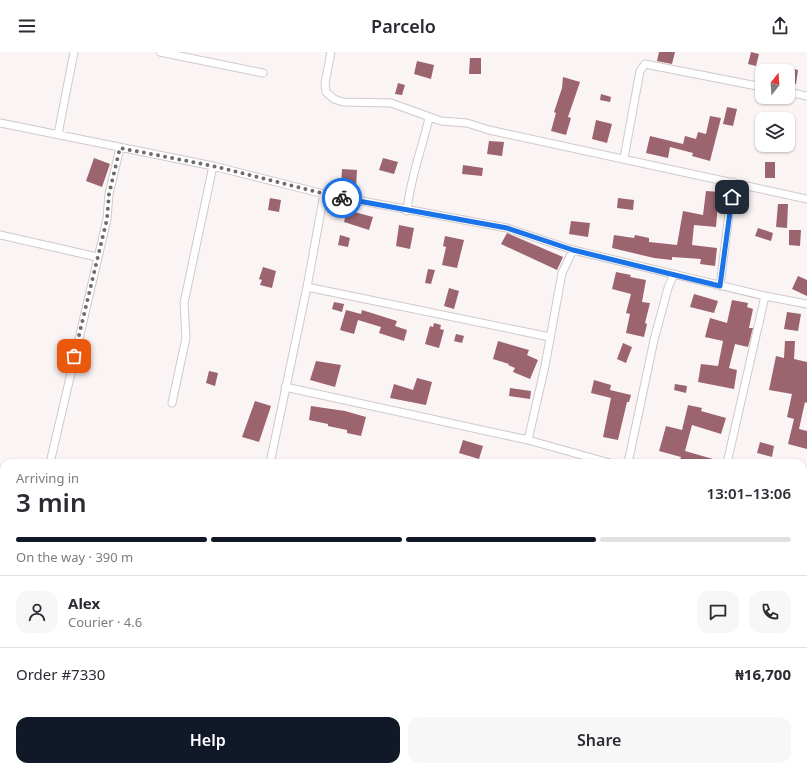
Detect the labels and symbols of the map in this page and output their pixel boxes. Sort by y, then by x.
north arrow [755,64,795,104]
courier [322,178,362,218]
pin [715,180,749,214]
pin [57,339,91,373]

